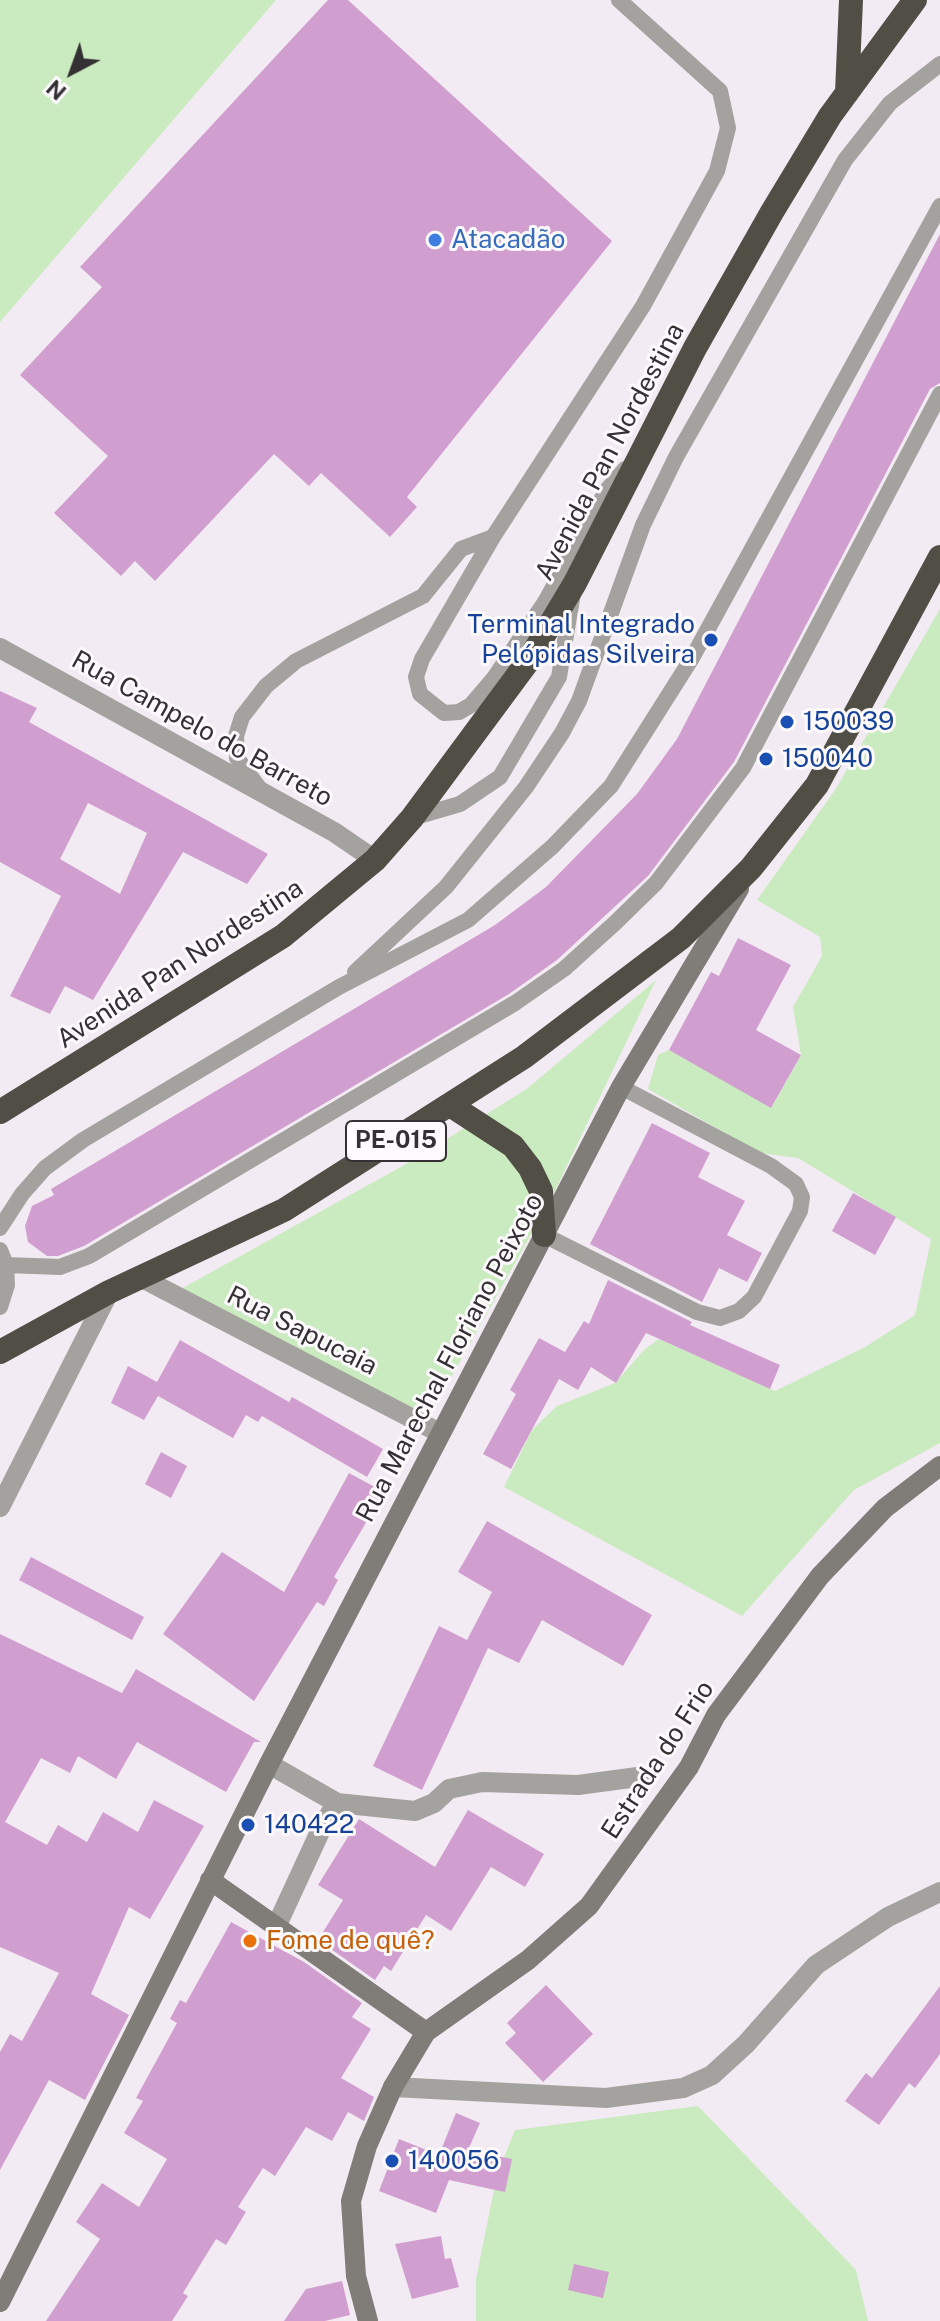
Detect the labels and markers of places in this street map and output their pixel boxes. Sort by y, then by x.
place label: Atacadão [451,224,565,256]
marker: Atacadão [426,231,444,249]
place label: Terminal Integrado Pelópidas Silveira [467,609,695,670]
marker: Terminal Integrado Pelópidas Silveira [702,631,720,649]
place label: 150039 [803,706,894,738]
marker: 150039 [778,713,796,731]
place label: 150040 [782,743,873,775]
marker: 150040 [757,750,775,768]
place label: 140422 [264,1809,354,1841]
marker: 140422 [239,1816,257,1834]
place label: Fome de quê? [266,1925,434,1957]
marker: Fome de quê? [241,1932,259,1950]
place label: 140056 [408,2145,499,2177]
marker: 140056 [383,2152,401,2170]

